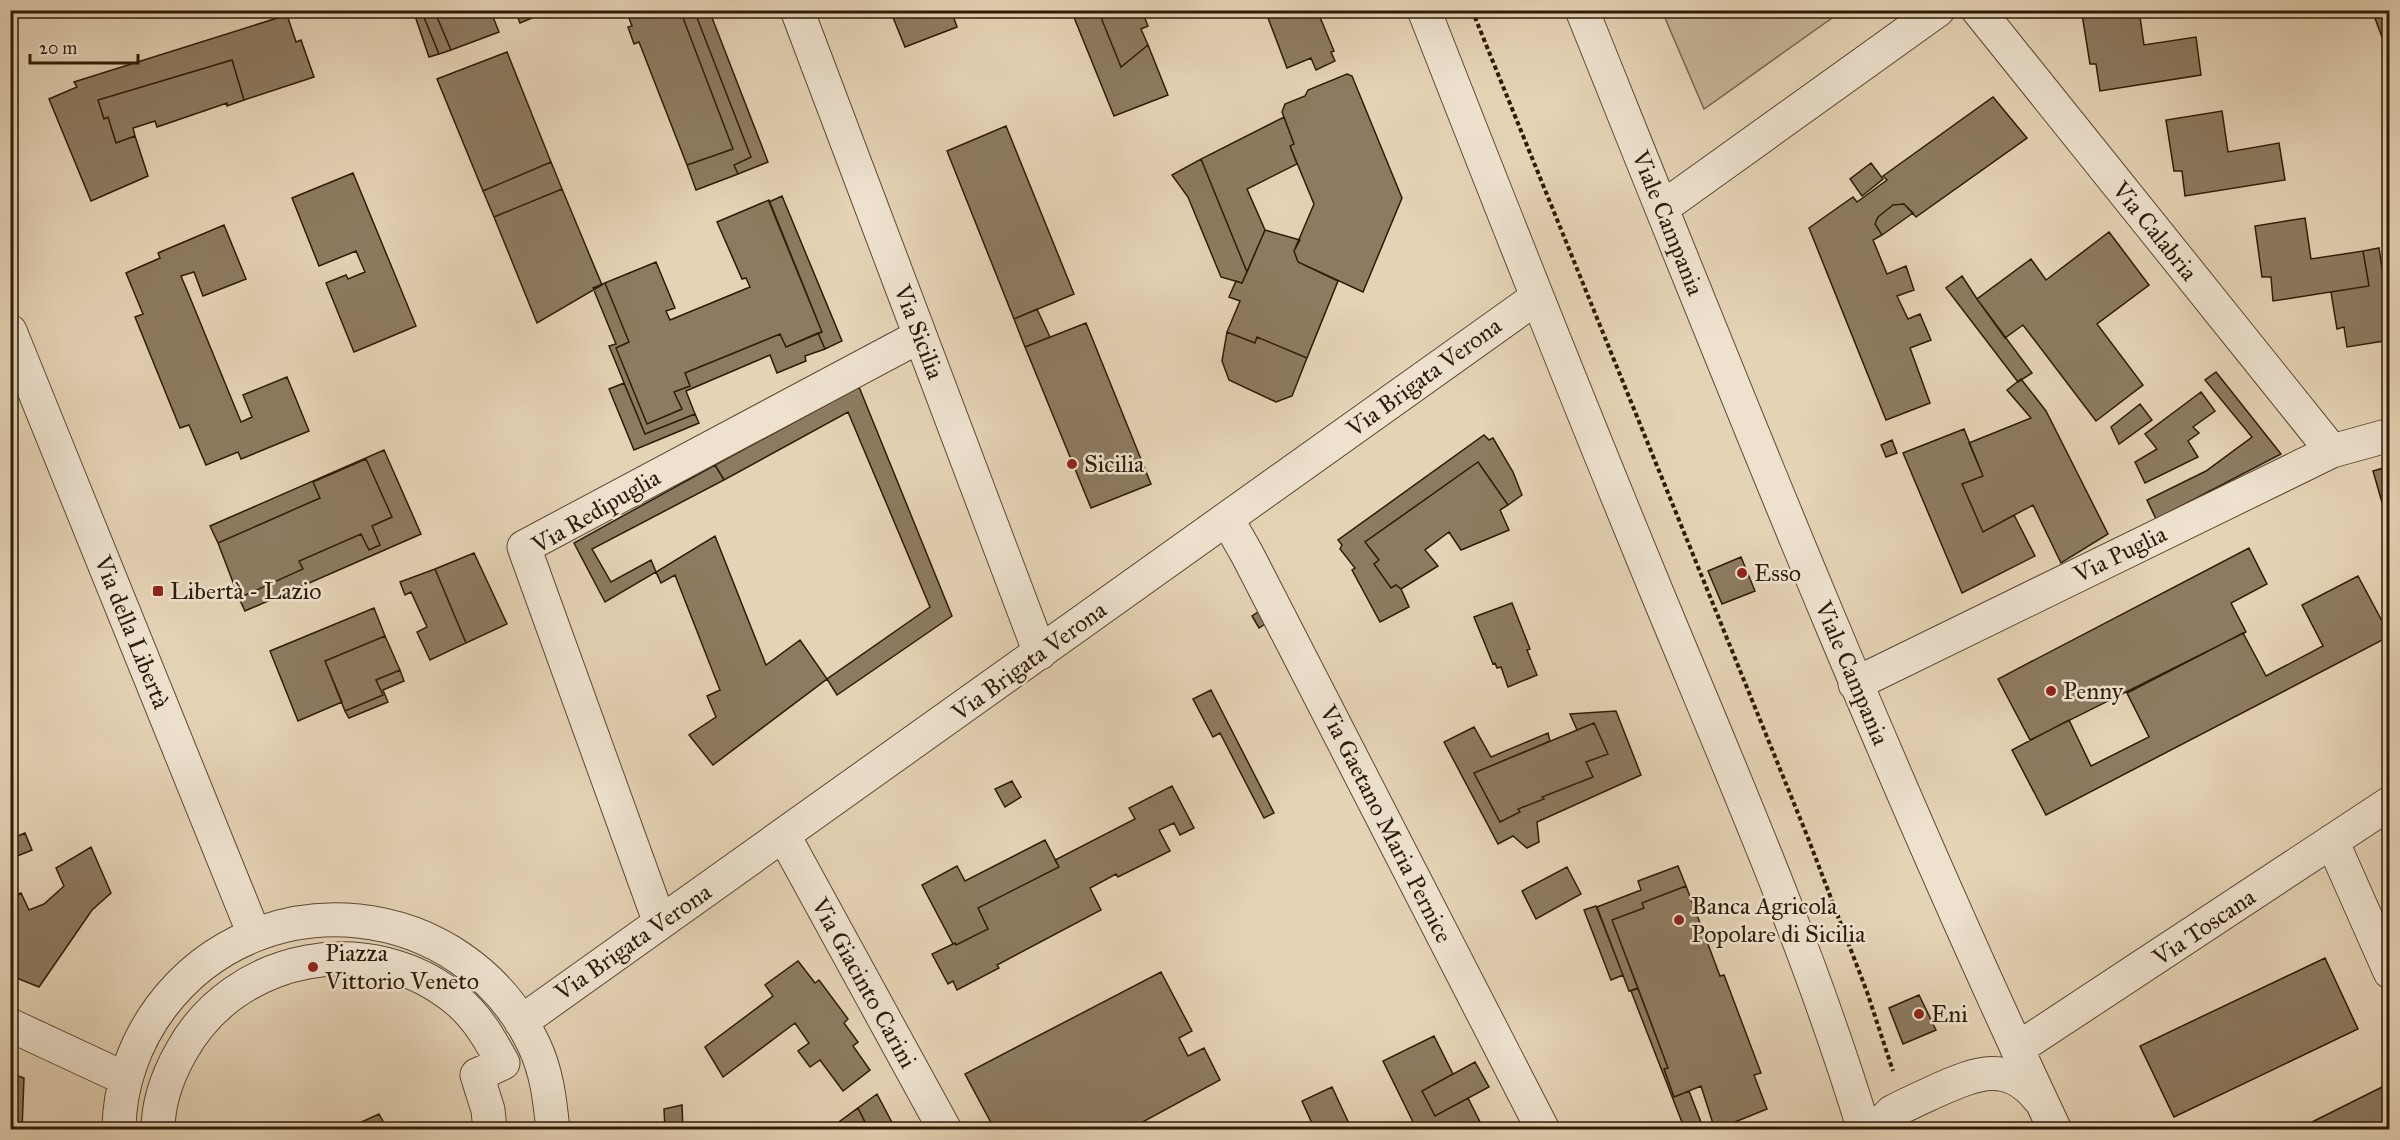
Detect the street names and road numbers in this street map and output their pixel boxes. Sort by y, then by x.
street label: Viale Campania [1625,145,1711,301]
street label: Via Calabria [2105,175,2205,287]
street label: Via Sicilia [887,280,951,384]
street label: Via Brigata Verona [1340,310,1508,444]
street label: Via Redipuglia [526,462,666,560]
street label: Via Puglia [2068,518,2172,590]
street label: Via della Libertà [87,550,177,714]
street label: Via Brigata Verona [945,594,1113,728]
street label: Viale Campania [1808,596,1896,750]
street label: Via Gaetano Maria Pernice [1313,699,1459,948]
street label: Via Brigata Verona [548,876,718,1008]
street label: Via Toscana [2146,881,2262,973]
street label: Via Giacinto Carini [804,892,923,1074]

